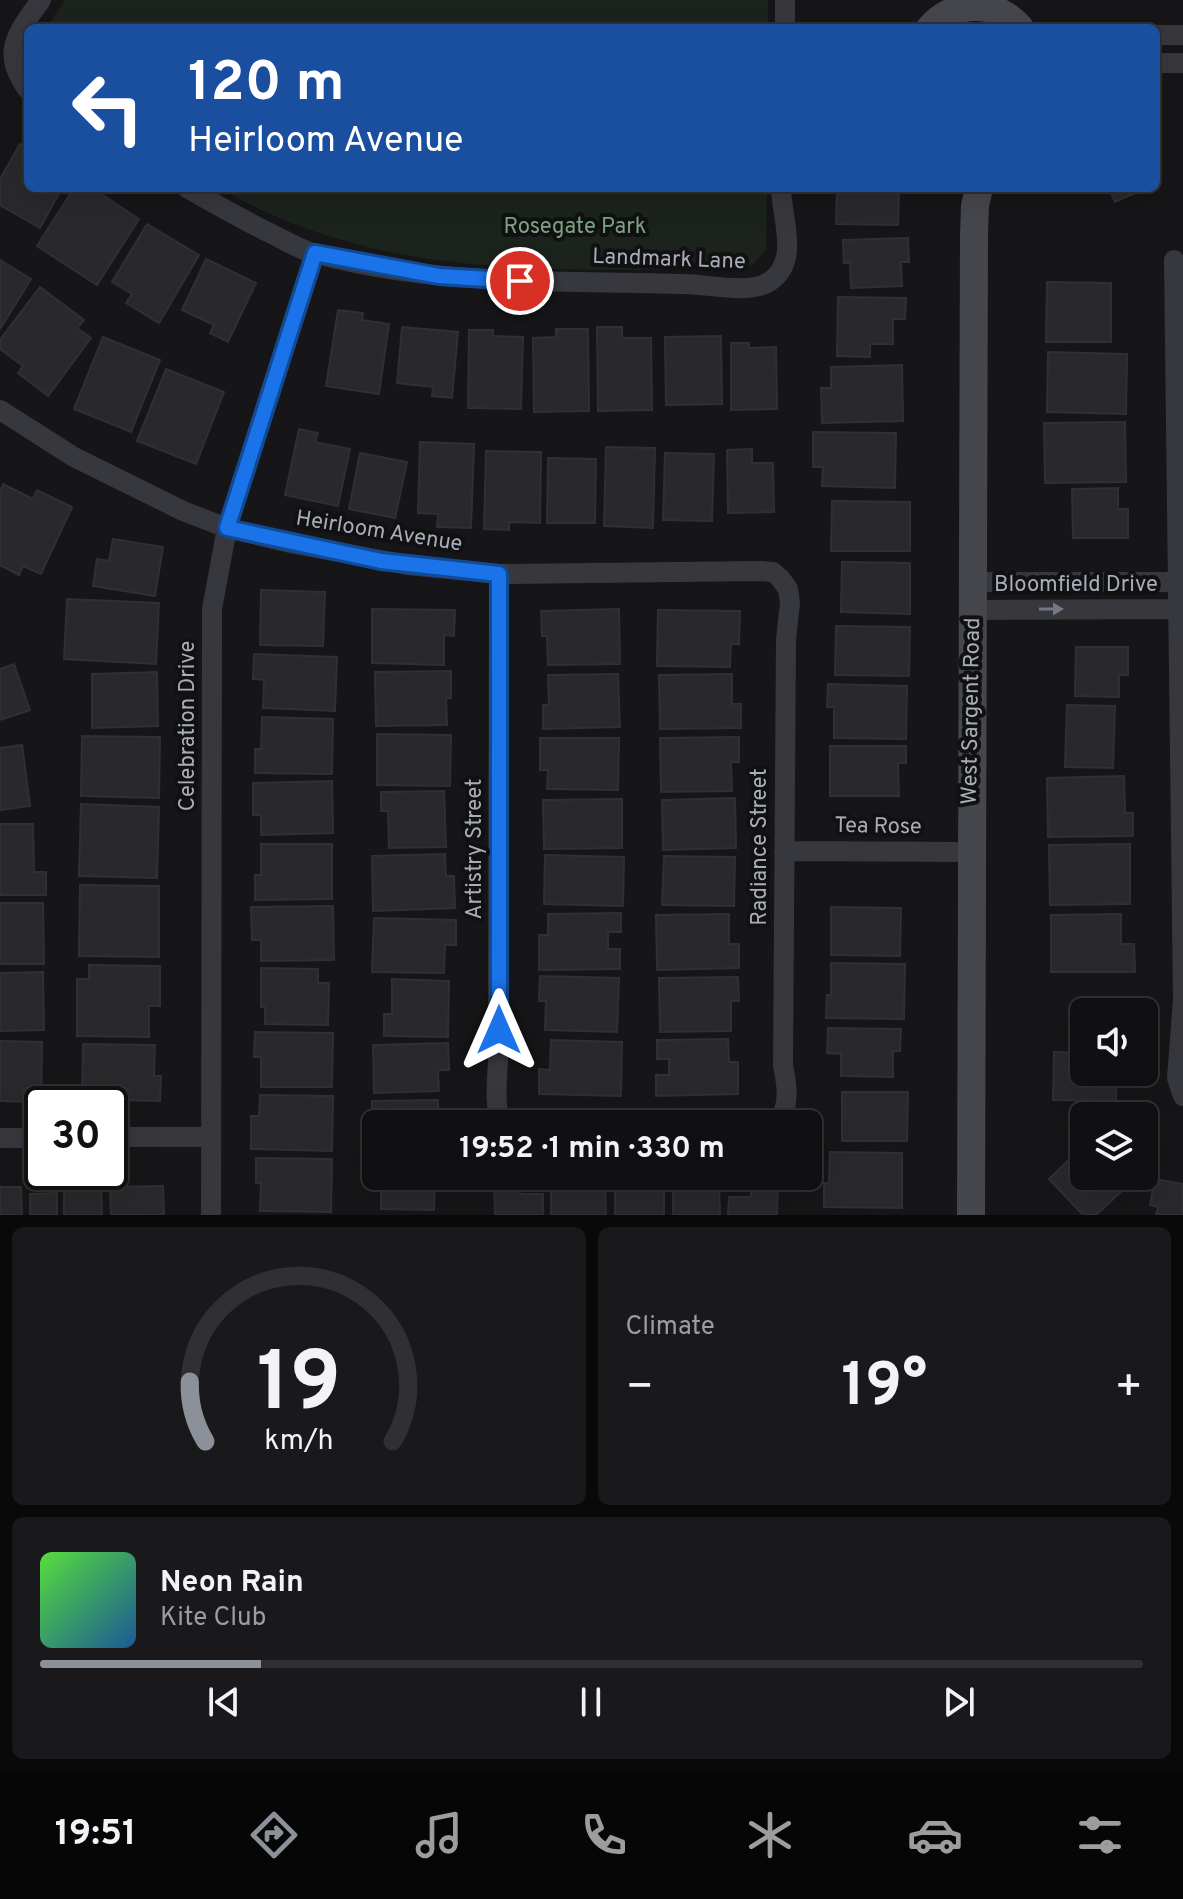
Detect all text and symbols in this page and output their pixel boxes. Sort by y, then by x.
text: 120 m [188,50,345,120]
icon: left [56,56,160,160]
text: Heirloom Avenue [188,119,463,165]
park label: Rosegate Park [504,214,646,241]
street label: Landmark Lane [592,244,746,276]
pin [486,247,554,315]
icon: arrive [498,259,542,303]
street label: Heirloom Avenue [294,505,464,559]
street label: Bloomfield Drive [994,572,1158,599]
one-way arrow [1039,603,1064,615]
street label: West Sargent Road [957,617,987,805]
street label: Celebration Drive [175,641,202,811]
street label: Radiance Street [747,768,774,926]
street label: Artistry Street [462,779,489,919]
street label: Tea Rose [834,813,922,841]
position arrow [457,988,541,1072]
map controls [1070,998,1158,1190]
button: sound [1070,998,1158,1086]
speed limit sign: 30 [24,1086,128,1190]
button: layers [1070,1102,1158,1190]
text: 19:52 · 1 min · 330 m [459,1131,725,1168]
text: Climate [626,1311,715,1344]
text: 19 [257,1335,341,1440]
text: 19° [841,1351,927,1427]
text: − [626,1361,654,1417]
text: + [1115,1361,1143,1417]
text: km/h [264,1424,333,1460]
text: Neon Rain [160,1565,304,1602]
text: Kite Club [160,1602,266,1635]
icon: previous [202,1680,246,1724]
icon: pause [569,1680,613,1724]
icon: next [937,1680,981,1724]
icon: directions [246,1807,302,1863]
icon: music [411,1807,467,1863]
icon: phone [576,1807,632,1863]
icon: climate [742,1807,798,1863]
icon: car [907,1807,963,1863]
icon: filters [1072,1807,1128,1863]
text: 19:51 [55,1812,136,1858]

